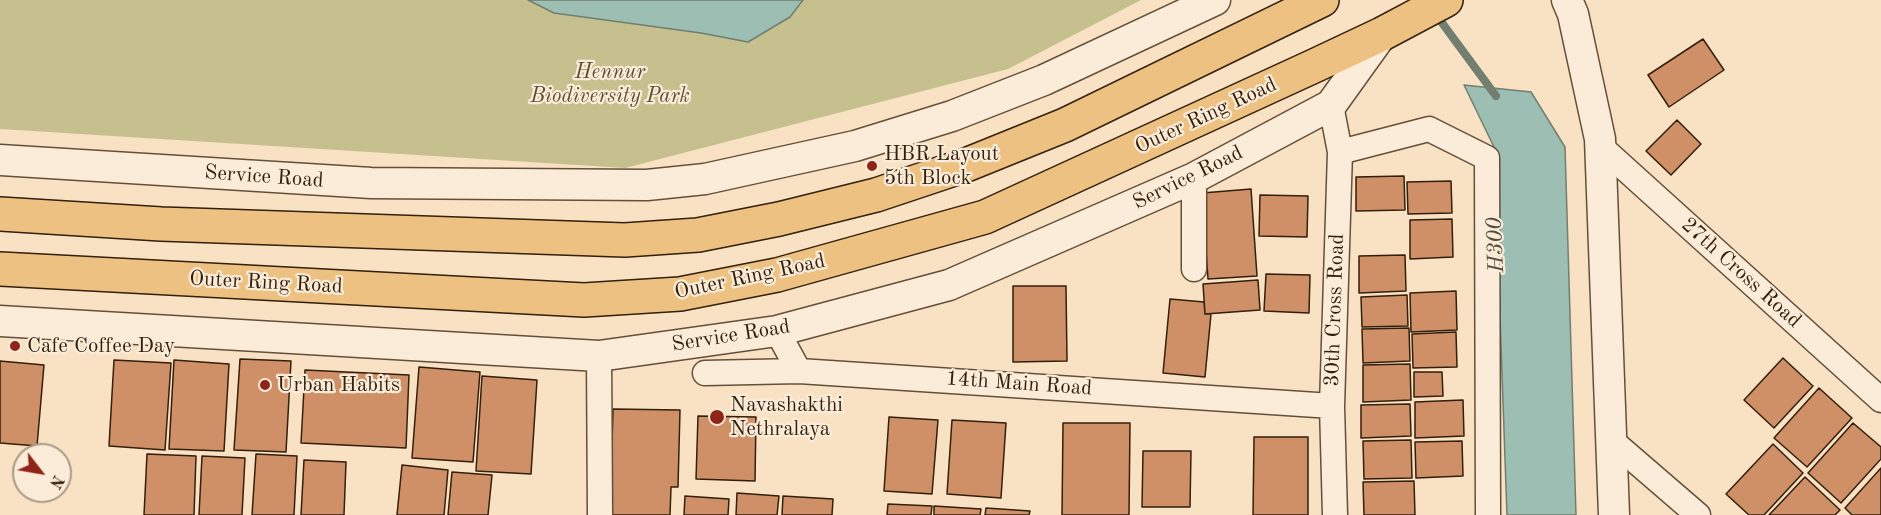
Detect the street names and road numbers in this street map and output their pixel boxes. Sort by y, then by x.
street label: Outer Ring Road [1131,72,1281,160]
street label: Service Road [1129,140,1247,216]
street label: Service Road [203,160,325,194]
street label: 27th Cross Road [1676,212,1806,334]
street label: 30th Cross Road [1320,233,1350,387]
street label: Outer Ring Road [672,249,828,305]
street label: Outer Ring Road [189,266,343,300]
street label: Service Road [670,314,792,358]
street label: 14th Main Road [945,366,1093,402]

